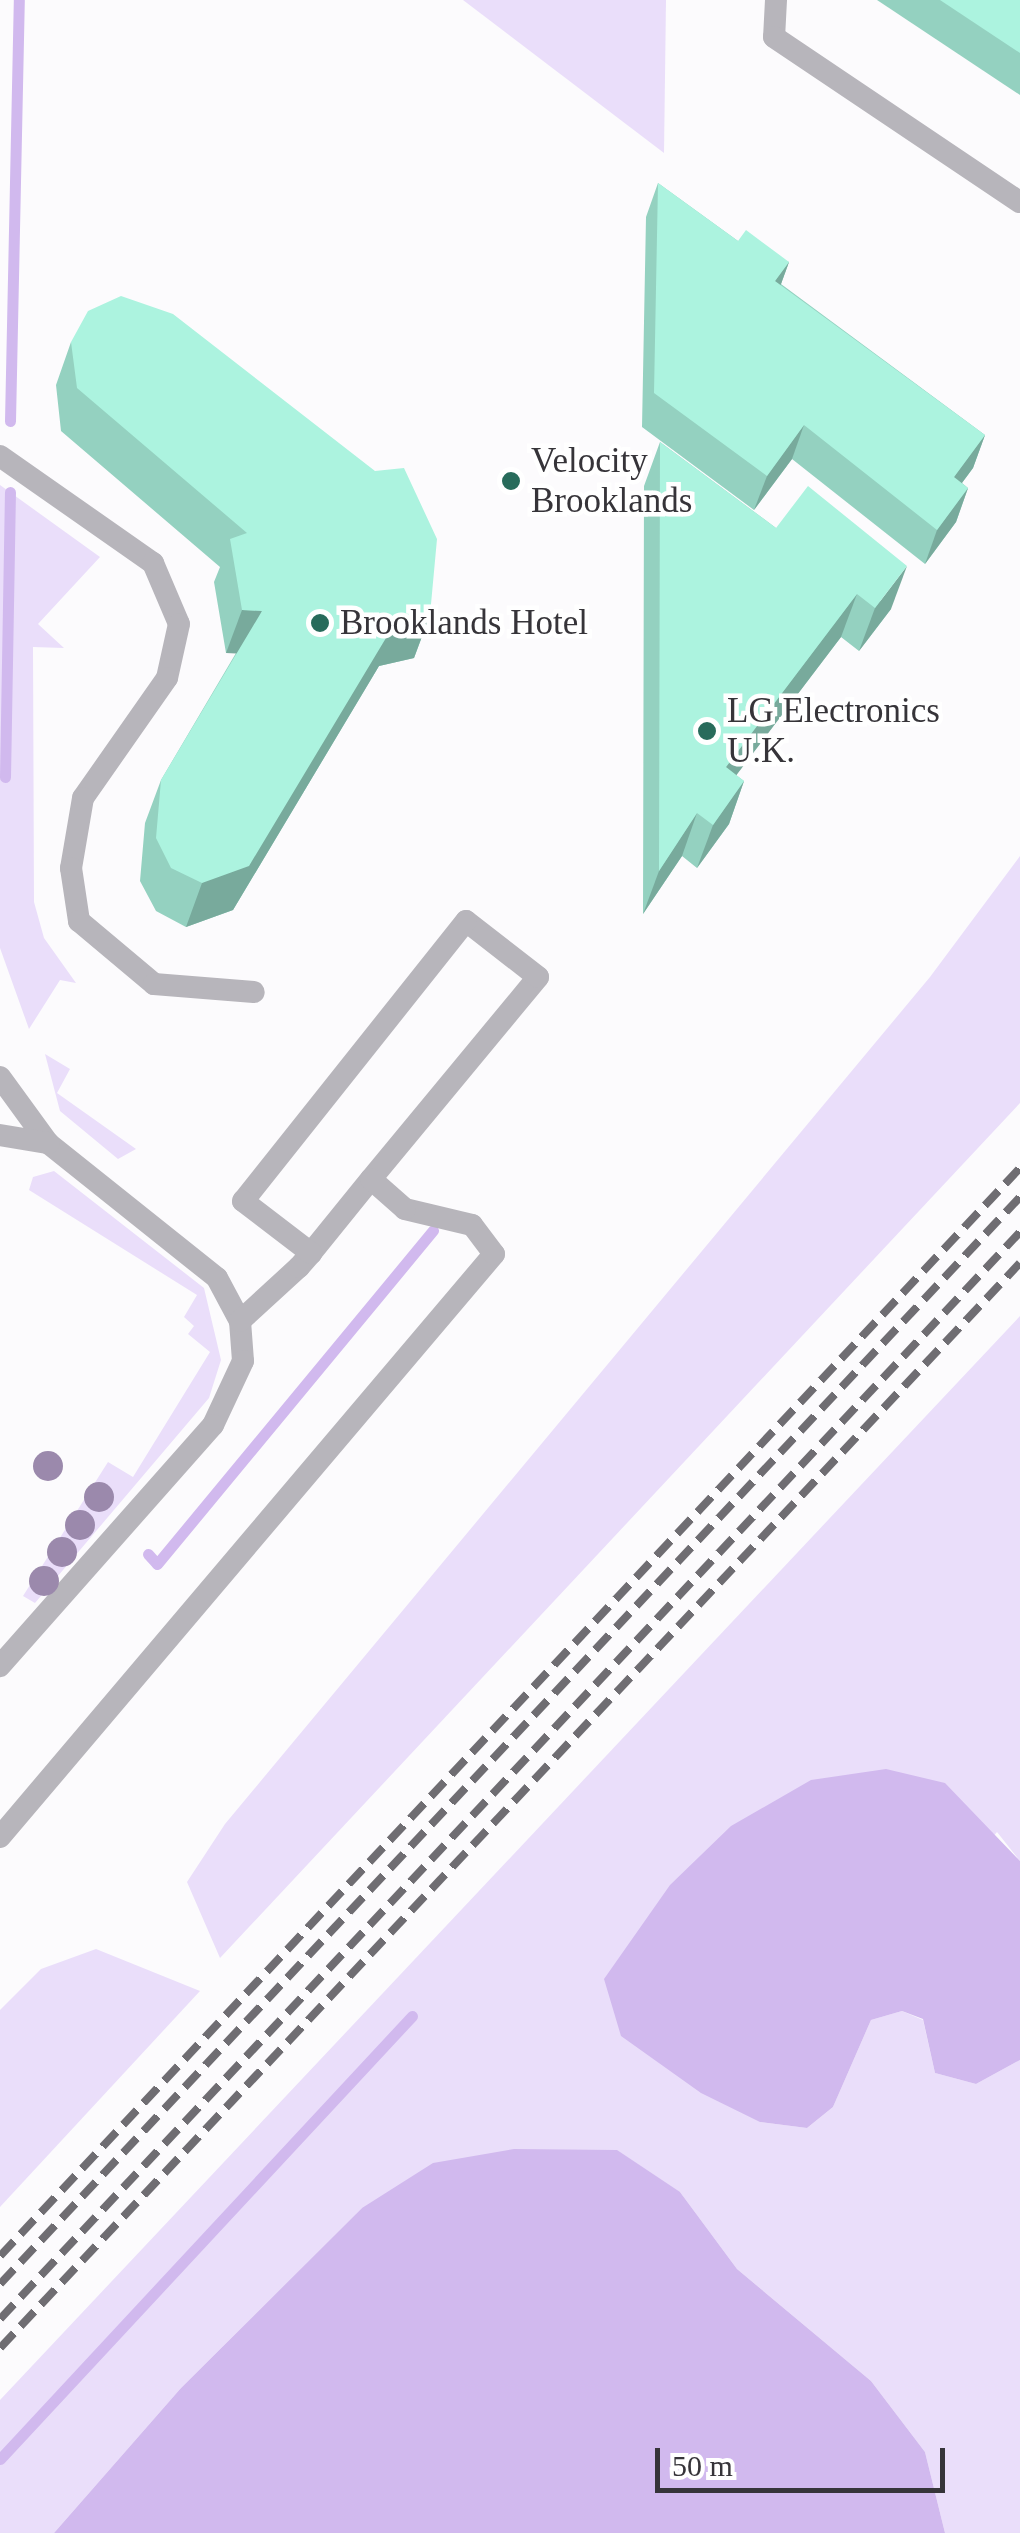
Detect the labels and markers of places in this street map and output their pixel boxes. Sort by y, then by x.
place label: Velocity Brooklands [531,440,692,522]
marker: Velocity Brooklands [500,470,522,492]
place label: Brooklands Hotel [340,602,588,644]
marker: Brooklands Hotel [309,612,331,634]
place label: LG Electronics U.K. [727,690,940,772]
marker: LG Electronics U.K. [696,720,718,742]

